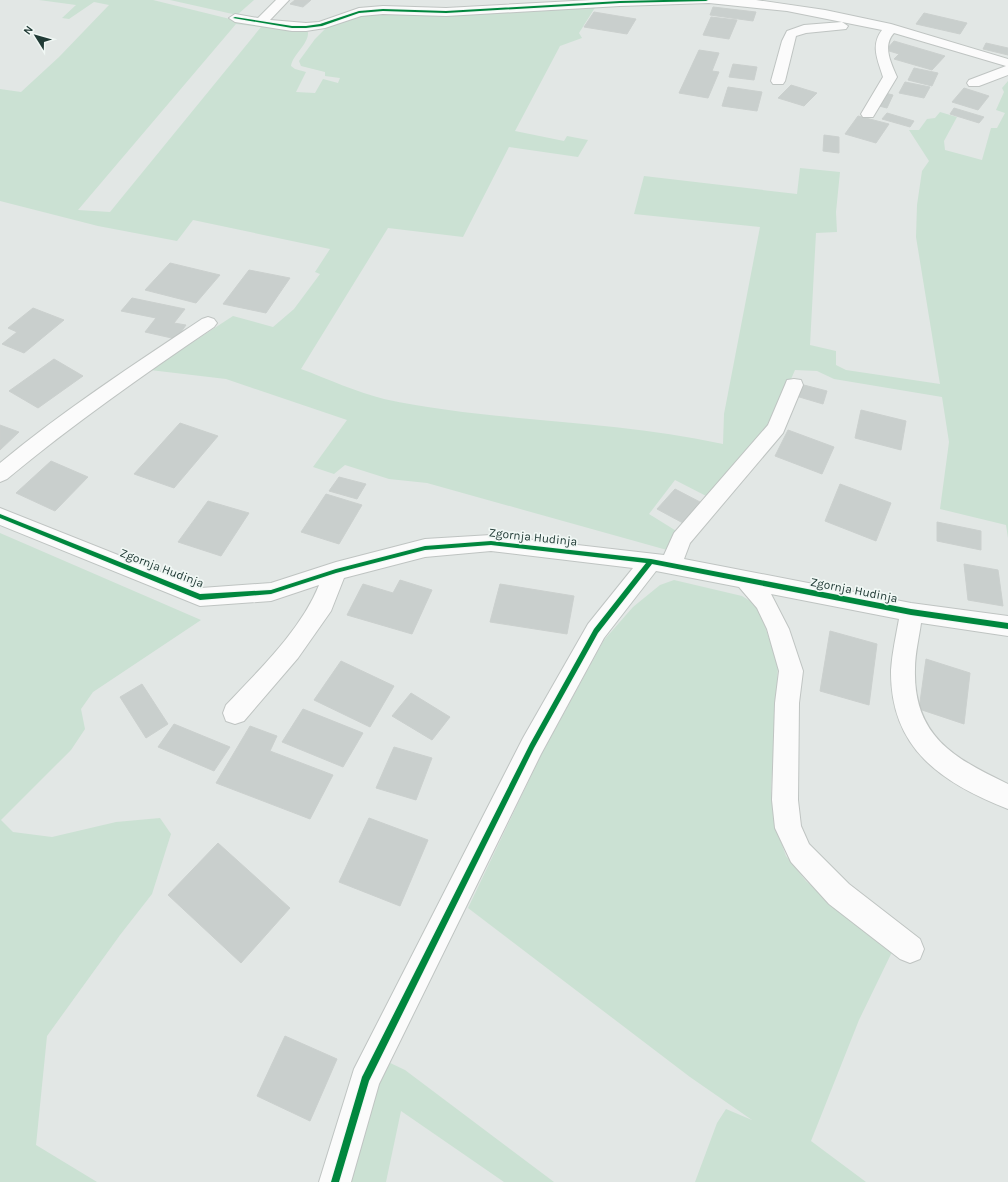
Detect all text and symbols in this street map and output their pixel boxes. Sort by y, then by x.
north arrow [16,16,56,56]
text: N [21,23,36,37]
street label: Zgornja Hudinja [488,525,578,549]
street label: Zgornja Hudinja [118,546,206,590]
street label: Zgornja Hudinja [809,575,899,605]

